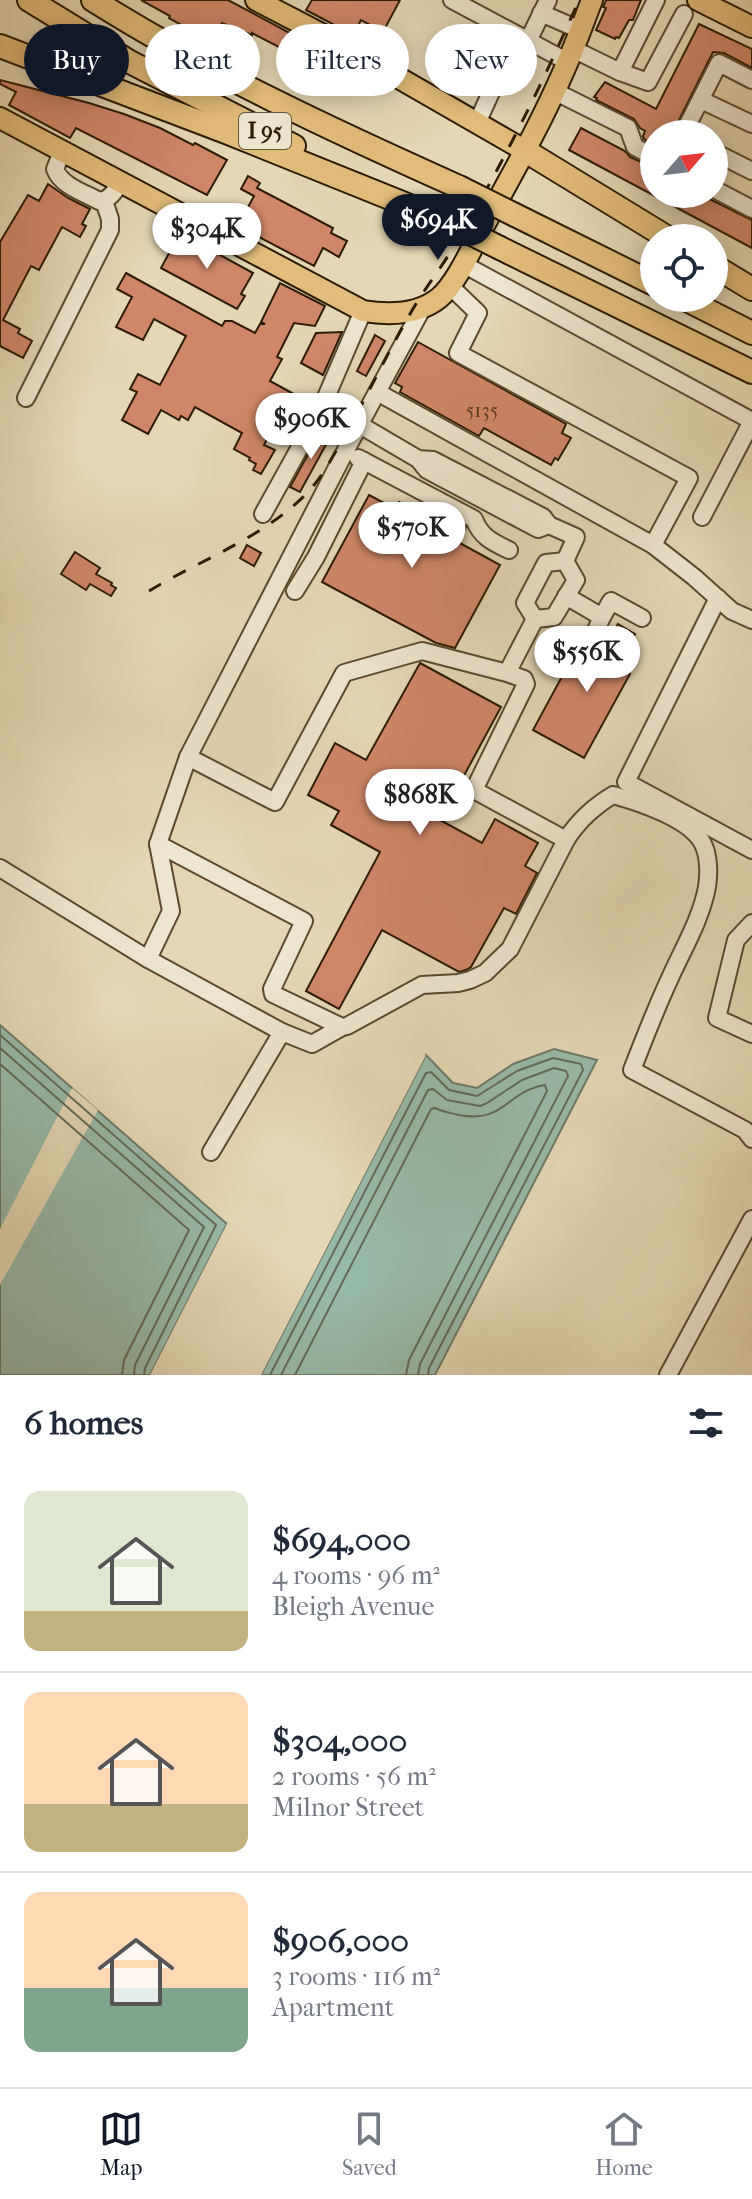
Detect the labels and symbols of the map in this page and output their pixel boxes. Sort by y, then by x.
road number: I 95 [239,113,291,149]
north arrow [640,120,728,208]
pin: $694K [382,194,494,262]
pin: $304K [151,203,263,271]
pin: $906K [255,393,367,461]
house number: 5135 [466,399,498,422]
pin: $570K [356,502,468,570]
pin: $556K [531,626,643,694]
pin: $868K [364,769,476,837]

